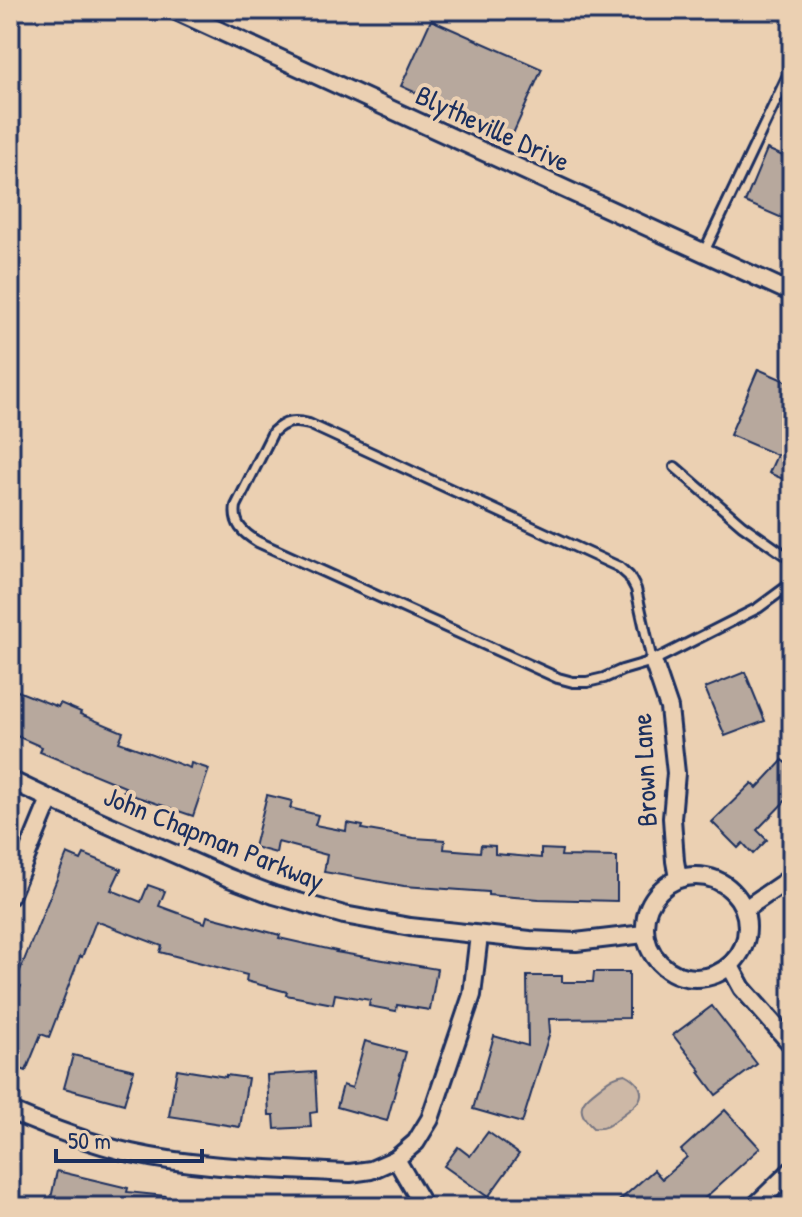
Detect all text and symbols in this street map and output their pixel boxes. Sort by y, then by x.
street label: Blytheville Drive [410,76,576,180]
street label: Brown Lane [622,712,666,828]
street label: John Chapman Parkway [98,776,330,900]
scale bar [56,1113,202,1163]
text: 50 m [68,1124,111,1156]

